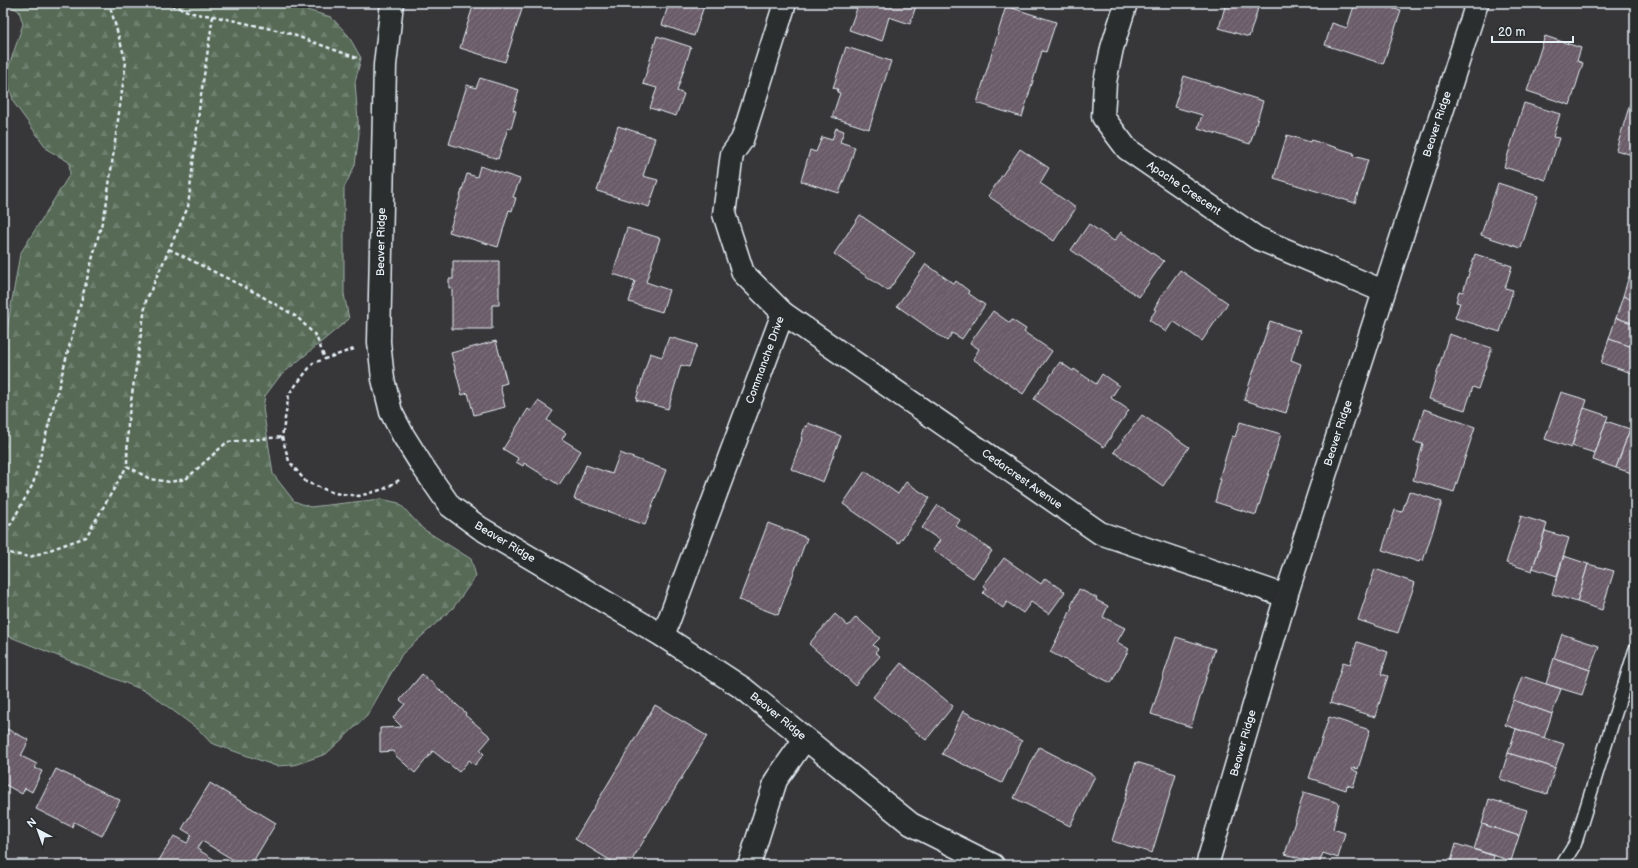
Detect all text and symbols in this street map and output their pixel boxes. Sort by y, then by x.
scale bar [1492,18,1573,44]
text: 20 m [1498,25,1525,40]
street label: Beaver Ridge [1420,89,1454,159]
street label: Apache Crescent [1145,158,1224,218]
street label: Beaver Ridge [374,207,388,276]
street label: Commanche Drive [743,314,787,405]
street label: Beaver Ridge [1321,398,1355,468]
street label: Cedarcrest Avenue [979,446,1065,512]
street label: Beaver Ridge [472,519,538,565]
street label: Beaver Ridge [747,689,809,743]
street label: Beaver Ridge [1227,708,1259,778]
north arrow [18,810,58,850]
text: N [24,815,39,830]

